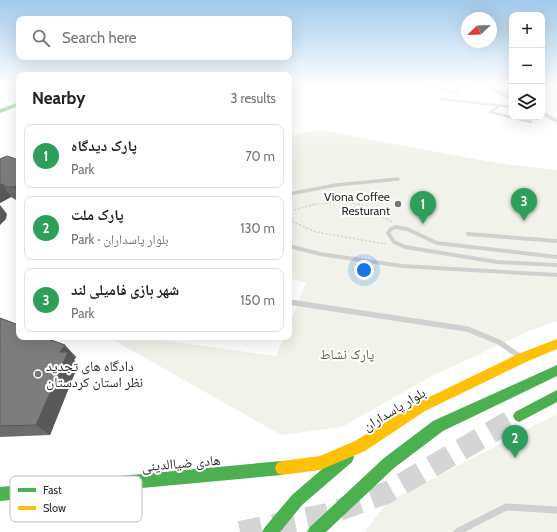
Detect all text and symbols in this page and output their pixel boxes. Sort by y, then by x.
north arrow [461,12,497,48]
map controls [509,12,545,120]
button: + [509,12,545,48]
search box [16,16,292,60]
icon: search [30,27,52,49]
text: Search here [62,29,137,47]
button: − [509,48,545,84]
button: layers [509,84,545,120]
text: Nearby [32,88,85,108]
text: 3 results [230,90,276,106]
text: پارک دیدگاه [71,137,137,155]
text: 1 [44,148,48,164]
text: 70 m [245,148,275,164]
text: Park [71,161,94,177]
pin: 3 [511,188,537,221]
place label: Viona Coffee Resturant [324,189,390,218]
pin: 1 [410,191,436,224]
marker: Viona Coffee Resturant [393,199,403,209]
text: پارک ملت [71,206,124,224]
text: 2 [43,220,49,236]
text: 130 m [240,220,275,236]
text: Park · بلوار پاسداران [71,231,169,247]
your location [354,260,374,280]
text: شهر بازی فامیلی لند [71,281,179,299]
text: 3 [42,292,50,308]
text: 150 m [240,292,275,308]
text: Park [71,305,94,321]
park label: پارک نشاط [320,345,374,363]
place label: دادگاه های تجدید نظر استان کردستان [46,357,143,391]
marker: دادگاه های تجدید نظر استان کردستان [33,369,43,379]
street label: بلوار پاسداران [359,383,429,435]
pin: 2 [502,425,528,458]
street label: هادی ضیاالدینی [141,451,221,475]
legend [10,476,142,522]
text: Fast [43,483,62,497]
text: Slow [43,501,66,515]

